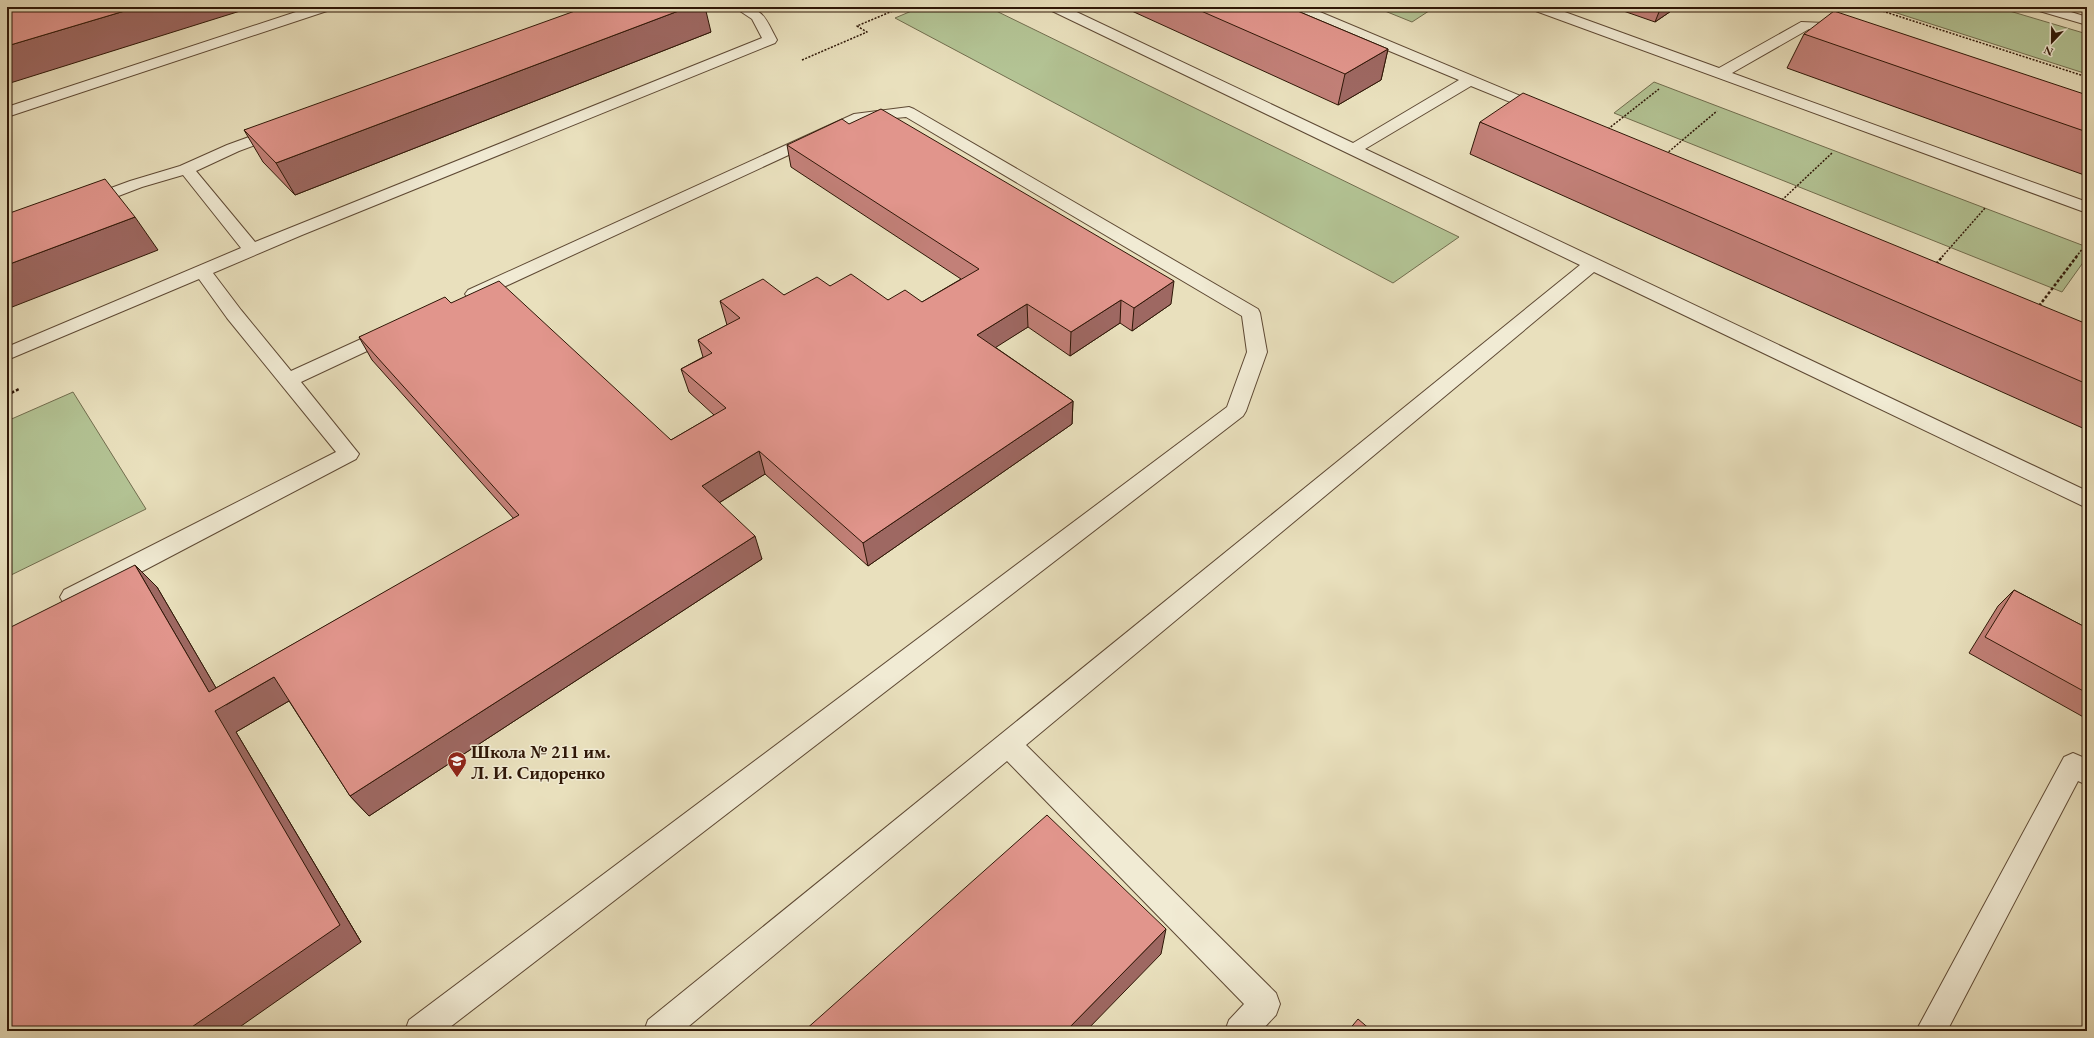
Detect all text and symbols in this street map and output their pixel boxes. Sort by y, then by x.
north arrow [2032,22,2072,62]
text: N [2041,43,2055,59]
place label: Школа № 211 им. Л. И. Сидоренко [471,740,611,784]
school or university icon: Школа № 211 им. Л. И. Сидоренко [446,750,468,778]

